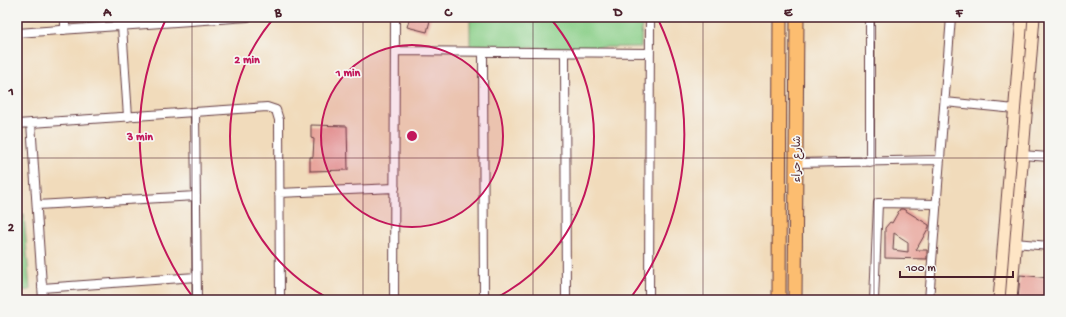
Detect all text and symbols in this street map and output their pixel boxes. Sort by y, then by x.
text: A [102,6,112,21]
text: B [274,6,283,21]
text: C [443,6,453,21]
text: D [613,6,623,21]
text: E [784,6,793,21]
text: F [955,6,964,21]
text: 2 min [234,54,260,68]
text: 1 min [335,67,361,81]
text: 1 [7,85,14,100]
centre of rings [405,129,419,143]
text: 3 min [126,131,153,145]
street label: شارع حراء [791,136,805,182]
text: 2 [8,221,15,236]
scale bar [900,253,1013,279]
text: 100 m [905,262,936,276]

